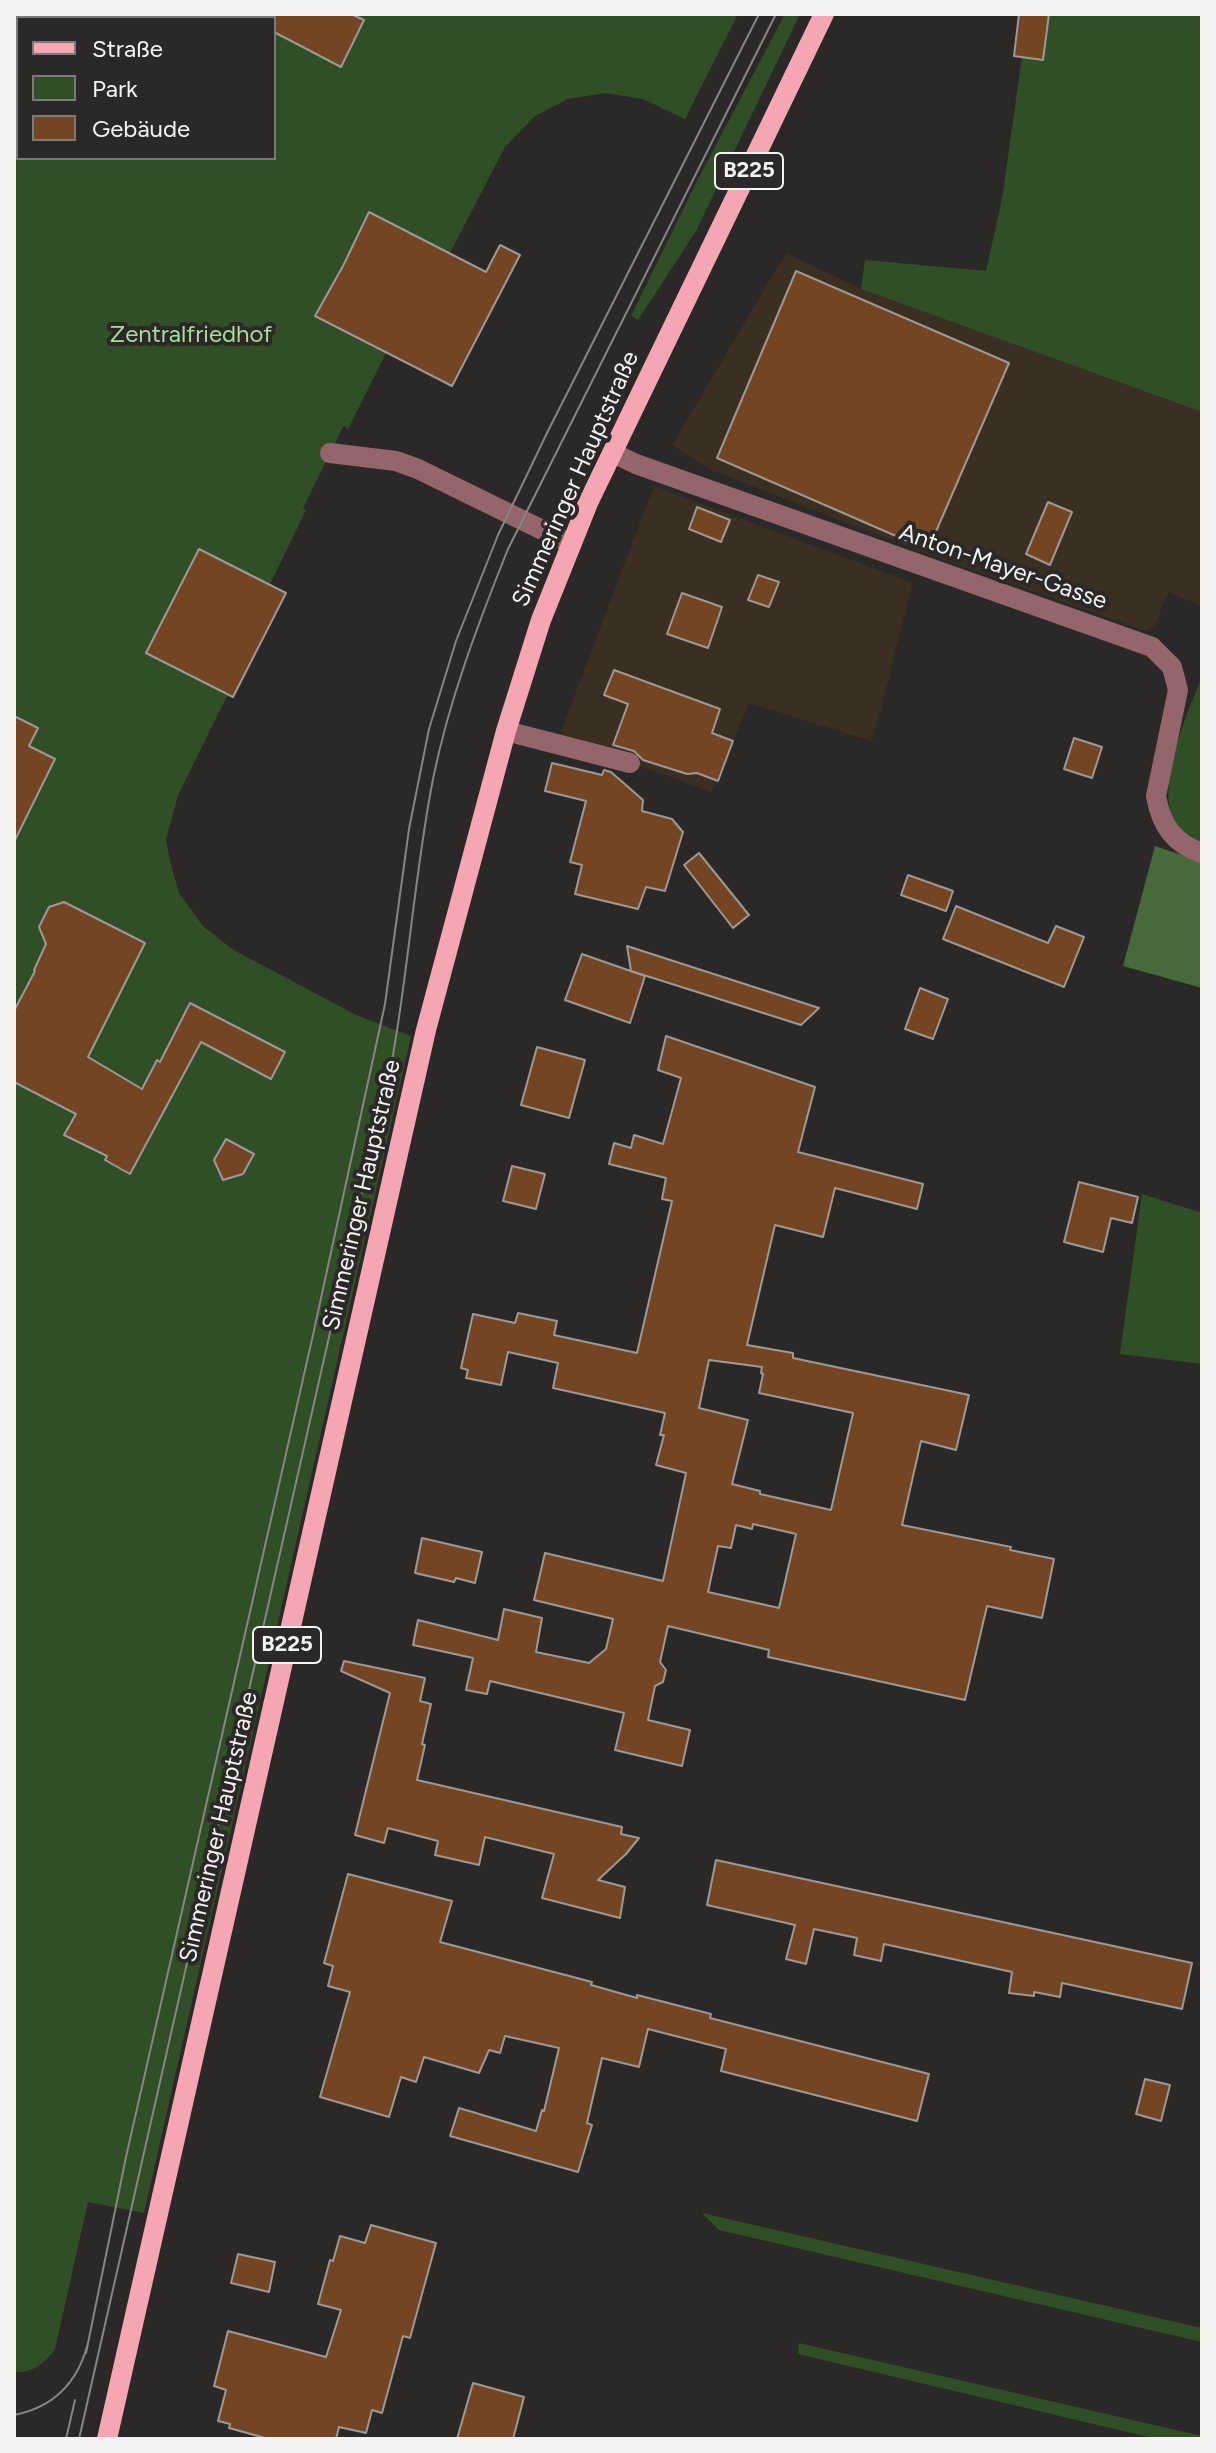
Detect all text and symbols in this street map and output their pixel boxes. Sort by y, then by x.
legend [16,16,276,160]
text: Straße [92,34,163,63]
text: Park [92,74,138,103]
text: Gebäude [92,114,190,143]
road number: B225 [715,153,783,189]
park label: Zentralfriedhof [110,321,272,349]
street label: Simmeringer Hauptstraße [507,347,645,611]
street label: Anton-Mayer-Gasse [895,518,1111,616]
street label: Simmeringer Hauptstraße [317,1057,407,1333]
road number: B225 [253,1627,321,1663]
street label: Simmeringer Hauptstraße [174,1689,264,1965]

